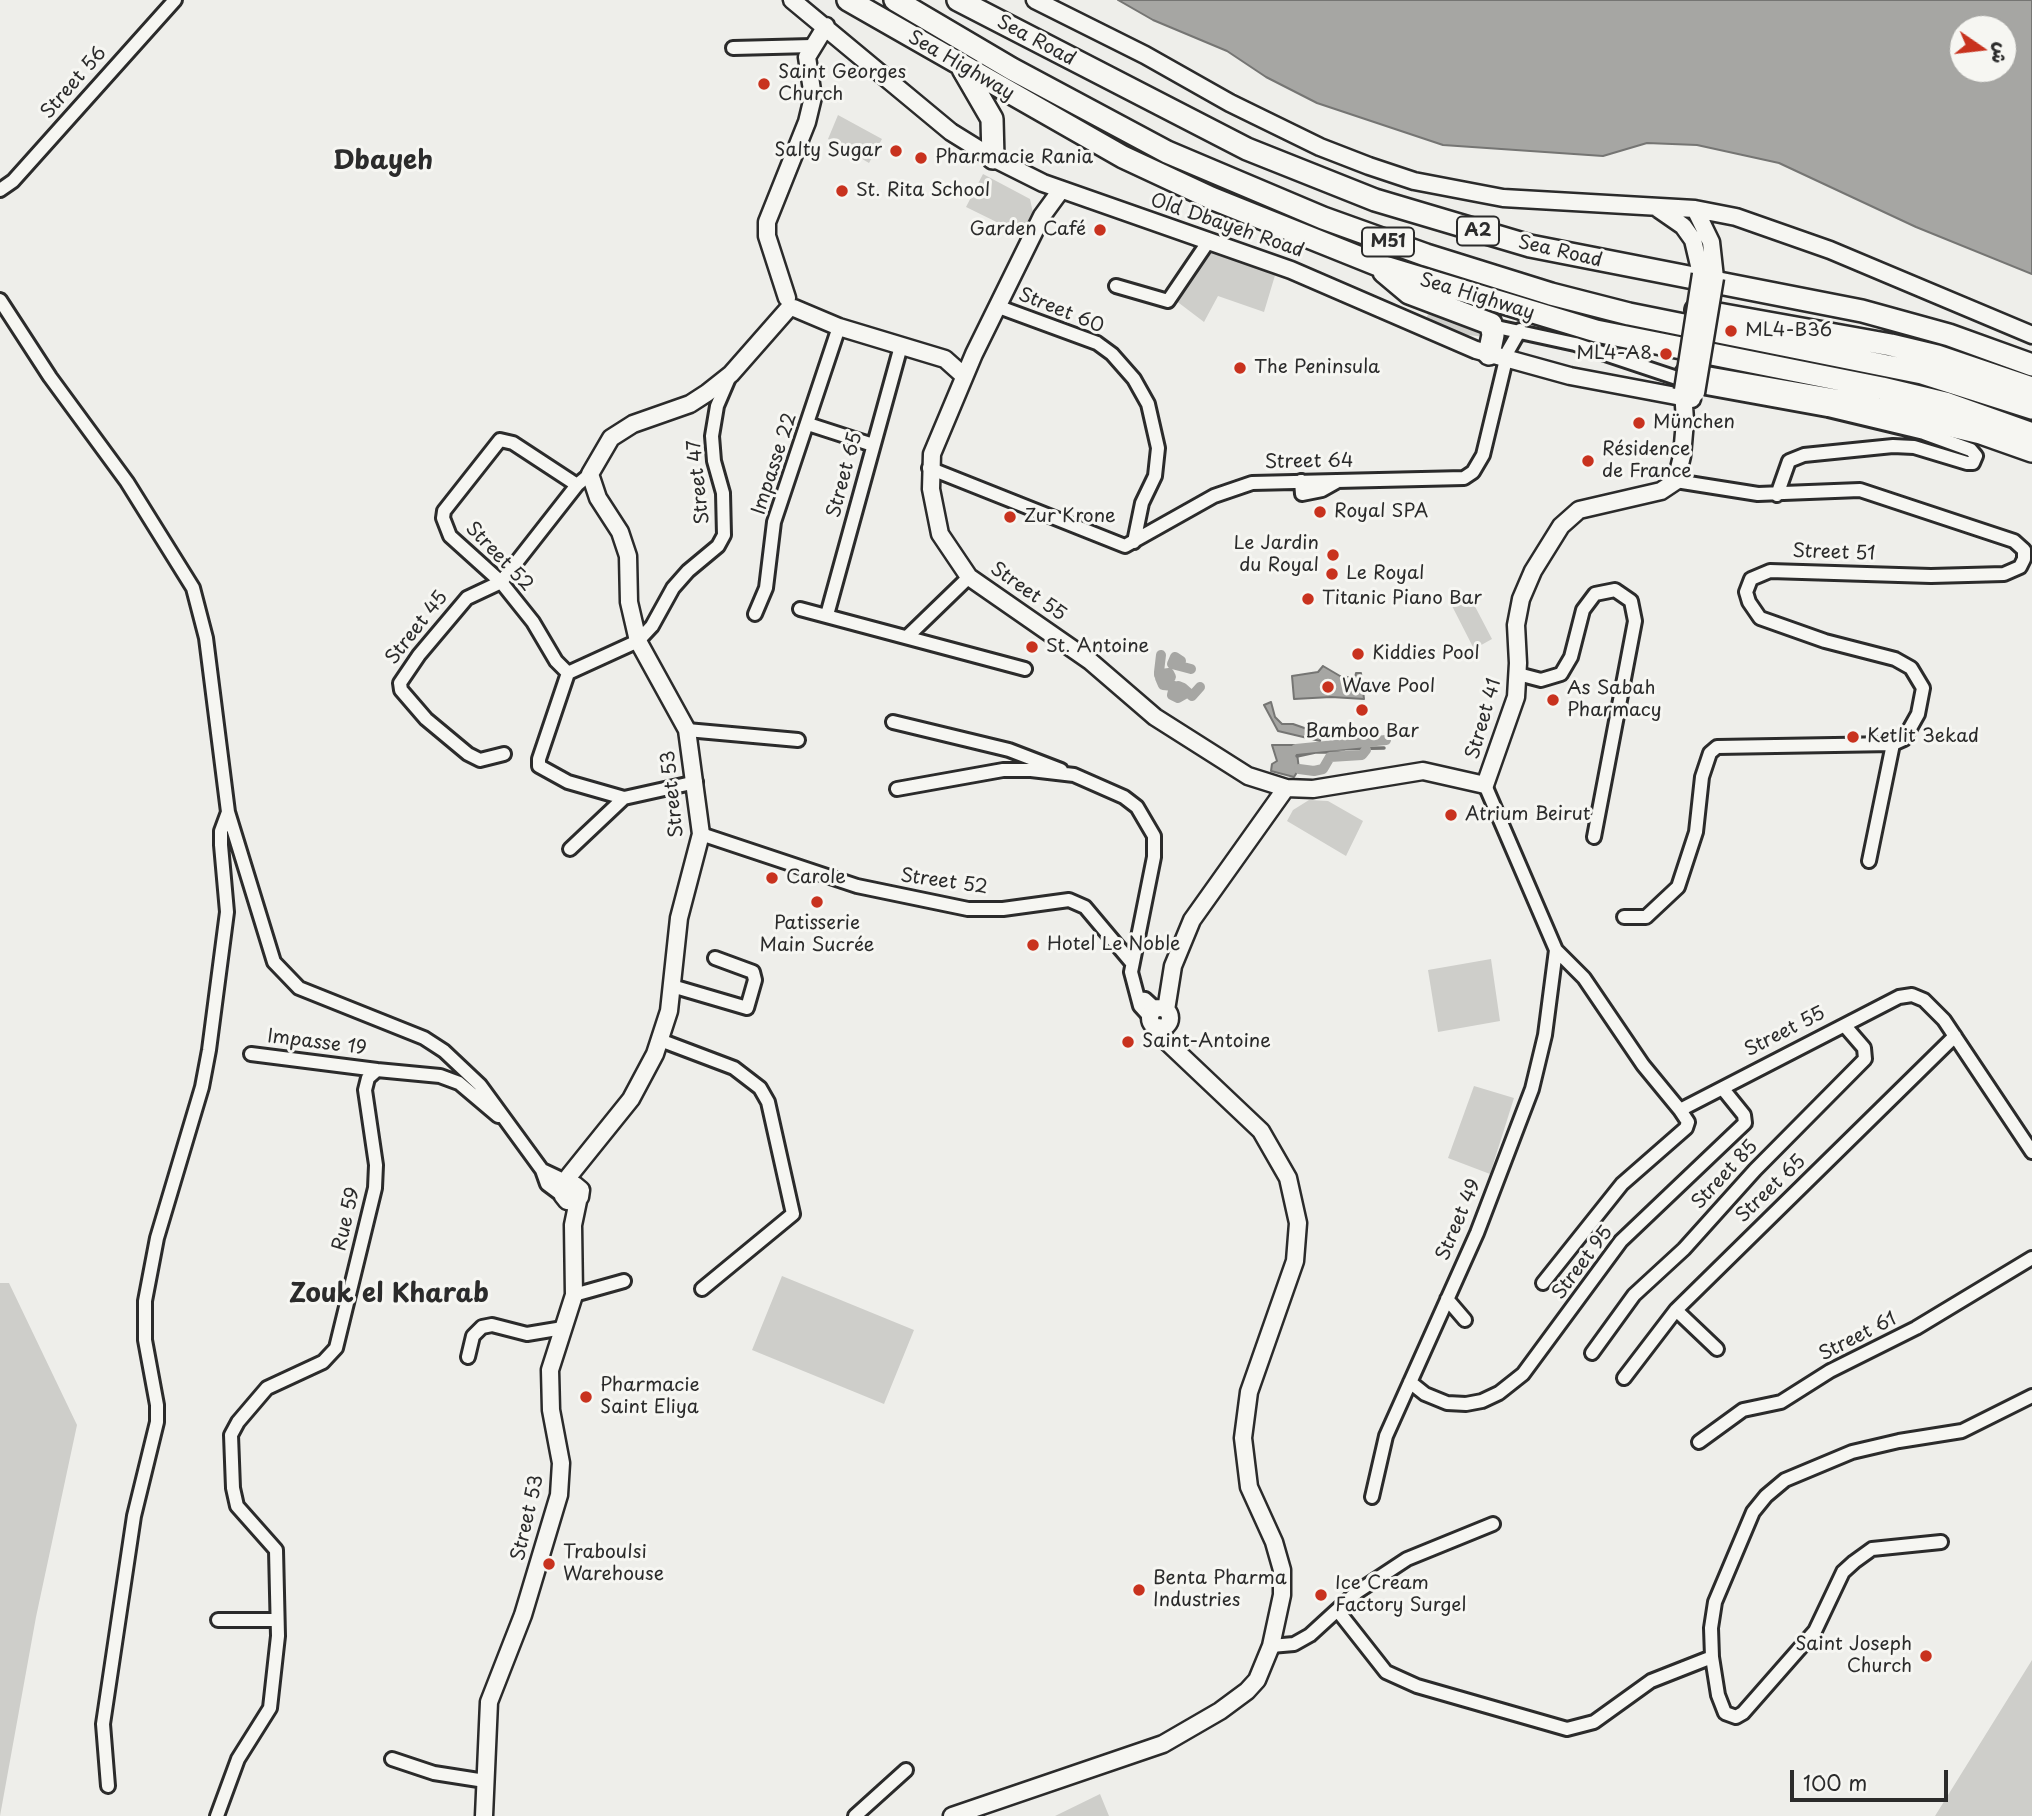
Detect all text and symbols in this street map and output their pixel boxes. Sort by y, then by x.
street label: Sea Road [993,11,1079,71]
north arrow [1948,14,2018,84]
street label: Sea Highway [904,26,1018,106]
text: ش [1985,40,2018,67]
street label: Street 56 [36,42,112,124]
place label: Saint Georges Church [778,62,906,106]
marker: Saint Georges Church [756,76,772,92]
place label: Salty Sugar [774,140,882,162]
marker: Salty Sugar [888,143,904,159]
district label: Dbayeh [333,146,433,178]
place label: Pharmacie Rania [935,147,1093,169]
marker: Pharmacie Rania [913,150,929,166]
place label: St. Rita School [856,180,990,202]
marker: St. Rita School [834,183,850,199]
street label: Old Dbayeh Road [1147,189,1307,263]
road number: A2 [1457,216,1499,246]
place label: Garden Café [970,219,1086,241]
marker: Garden Café [1092,222,1108,238]
road number: M51 [1362,228,1414,256]
street label: Sea Road [1516,231,1604,273]
street label: Sea Highway [1417,269,1537,325]
street label: Street 60 [1015,284,1107,338]
place label: ML4-B36 [1745,320,1832,342]
marker: ML4-B36 [1723,323,1739,339]
place label: ML4-A8 [1576,343,1652,365]
marker: ML4-A8 [1658,346,1674,362]
place label: The Peninsula [1254,357,1380,379]
marker: The Peninsula [1232,360,1248,376]
street label: Impasse 22 [748,410,802,518]
place label: München [1653,412,1735,434]
marker: München [1631,415,1647,431]
street label: Street 65 [823,430,867,520]
street label: Street 47 [683,438,715,526]
place label: Résidence de France [1602,439,1692,483]
street label: Street 64 [1264,450,1354,474]
marker: Résidence de France [1580,453,1596,469]
place label: Royal SPA [1334,501,1428,523]
marker: Royal SPA [1312,504,1328,520]
place label: Zur Krone [1024,506,1116,528]
marker: Zur Krone [1002,509,1018,525]
street label: Street 52 [460,517,538,597]
place label: Le Jardin du Royal [1233,533,1319,577]
street label: Street 51 [1792,540,1876,566]
marker: Le Jardin du Royal [1325,547,1341,563]
street label: Street 55 [986,558,1070,626]
place label: Le Royal [1346,563,1424,585]
marker: Le Royal [1324,566,1340,582]
street label: Street 45 [381,587,453,669]
place label: Titanic Piano Bar [1322,588,1482,610]
marker: Titanic Piano Bar [1300,591,1316,607]
place label: St. Antoine [1046,636,1149,658]
marker: St. Antoine [1024,639,1040,655]
place label: Kiddies Pool [1372,643,1480,665]
marker: Kiddies Pool [1350,646,1366,662]
place label: Wave Pool [1342,676,1435,698]
street label: Street 41 [1462,676,1506,762]
place label: As Sabah Pharmacy [1567,678,1662,722]
marker: Wave Pool [1320,679,1336,695]
marker: As Sabah Pharmacy [1545,692,1561,708]
marker: Bamboo Bar [1354,702,1370,718]
place label: Bamboo Bar [1305,721,1419,743]
place label: Ketlit 3ekad [1867,726,1979,748]
marker: Ketlit 3ekad [1845,729,1861,745]
street label: Street 53 [657,749,689,839]
place label: Atrium Beirut [1465,804,1591,826]
marker: Atrium Beirut [1443,807,1459,823]
street label: Street 52 [899,865,989,899]
place label: Carole [786,867,846,889]
marker: Carole [764,870,780,886]
marker: Patisserie Main Sucrée [809,894,825,910]
place label: Patisserie Main Sucrée [759,913,875,957]
place label: Hotel Le Noble [1047,934,1180,956]
marker: Hotel Le Noble [1025,937,1041,953]
street label: Street 55 [1741,1002,1829,1062]
street label: Impasse 19 [266,1026,368,1060]
place label: Saint-Antoine [1142,1031,1271,1053]
marker: Saint-Antoine [1120,1034,1136,1050]
street label: Street 85 [1687,1136,1763,1214]
street label: Street 65 [1731,1150,1811,1228]
street label: Street 49 [1432,1176,1486,1264]
street label: Rue 59 [329,1185,365,1253]
street label: Street 95 [1548,1222,1618,1304]
district label: Zouk el Kharab [289,1279,489,1311]
street label: Street 61 [1815,1308,1901,1366]
place label: Pharmacie Saint Eliya [600,1375,700,1419]
marker: Pharmacie Saint Eliya [578,1389,594,1405]
street label: Street 53 [507,1473,549,1563]
place label: Traboulsi Warehouse [563,1542,664,1586]
marker: Traboulsi Warehouse [541,1556,557,1572]
place label: Benta Pharma Industries [1153,1568,1287,1612]
place label: Ice Cream Factory Surgel [1335,1573,1466,1617]
marker: Benta Pharma Industries [1131,1582,1147,1598]
marker: Ice Cream Factory Surgel [1313,1587,1329,1603]
place label: Saint Joseph Church [1795,1634,1912,1678]
marker: Saint Joseph Church [1918,1648,1934,1664]
scale bar [1794,1756,1952,1800]
text: 100 m [1803,1766,1867,1798]

